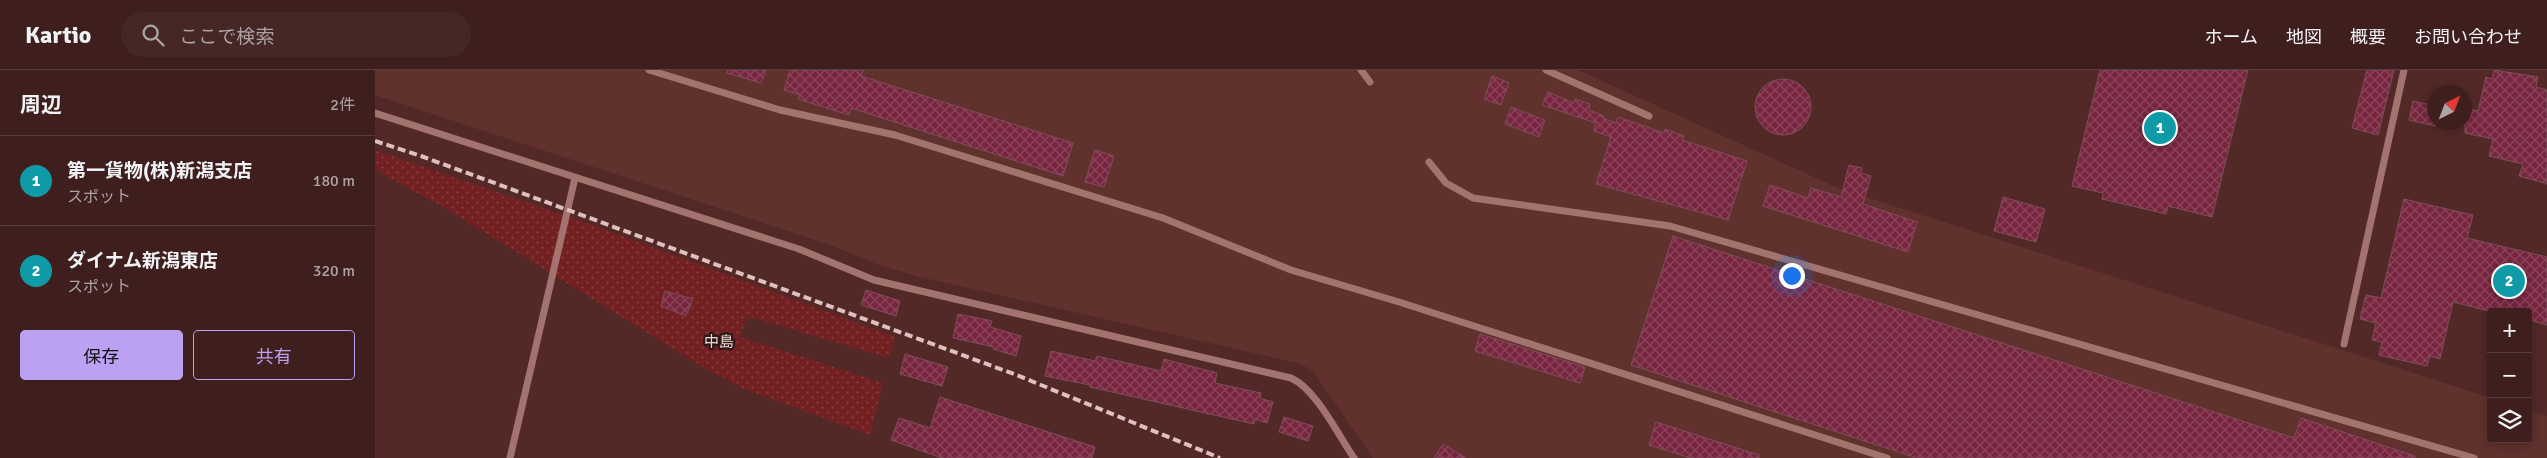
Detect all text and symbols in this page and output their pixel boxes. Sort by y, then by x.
search box [121,12,471,57]
text: Kartio [25,20,91,50]
icon: search [139,21,167,49]
text: ここで検索 [179,25,274,49]
text: ホーム [2205,26,2258,48]
text: 地図 [2286,26,2322,48]
text: 概要 [2350,26,2386,48]
text: お問い合わせ [2414,26,2522,48]
north arrow [2427,85,2472,130]
text: 周辺 [20,92,62,118]
text: 2件 [330,95,355,115]
pin: 1 [2144,109,2176,147]
text: 第一貨物(株)新潟支店 [67,159,252,183]
text: 1 [32,171,40,191]
text: 180 m [313,171,355,191]
text: スポット [67,187,131,207]
text: ダイナム新潟東店 [67,249,218,273]
text: 2 [32,261,40,281]
text: 320 m [313,261,355,281]
pin: 2 [2493,262,2525,300]
your location [1779,263,1805,289]
text: スポット [67,277,131,297]
map controls [2487,308,2532,443]
button: + [2487,308,2532,353]
button: 保存 [20,330,183,380]
button: 共有 [193,330,355,380]
district label: 中島 [704,333,734,351]
button: − [2487,353,2532,398]
button: layers [2487,398,2532,443]

